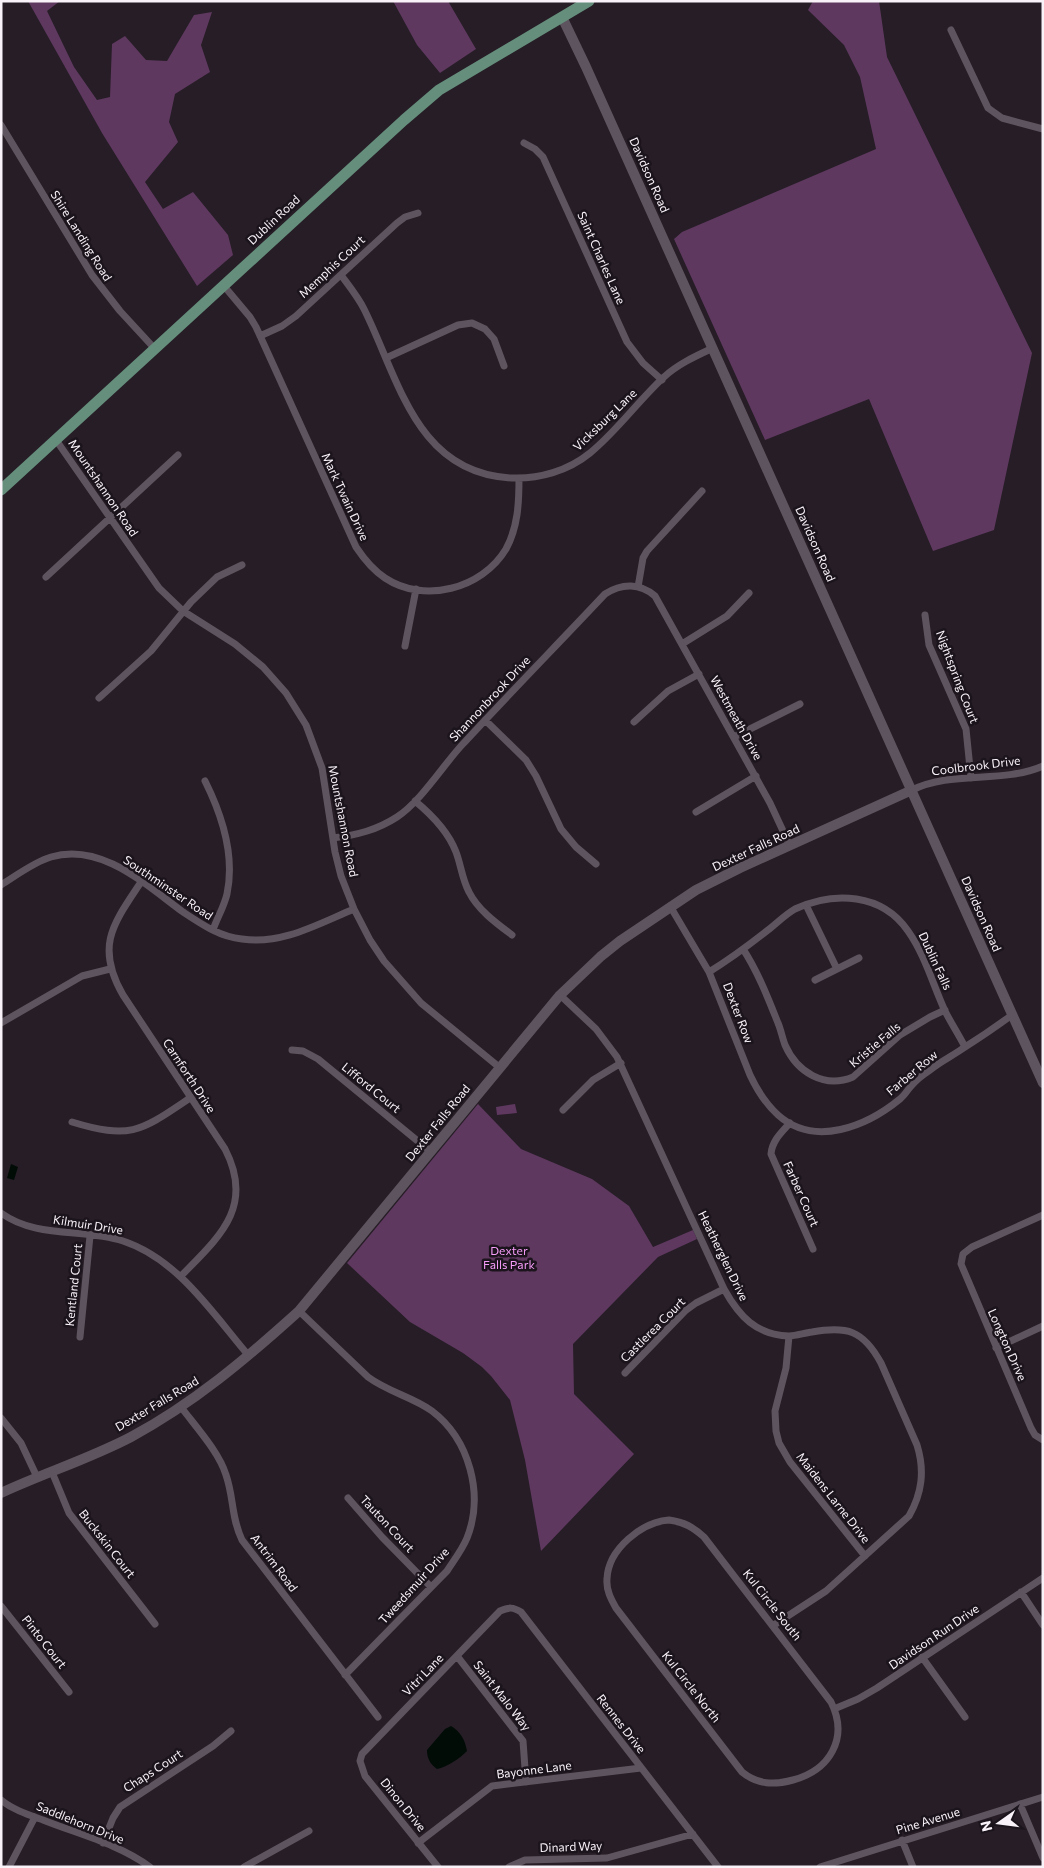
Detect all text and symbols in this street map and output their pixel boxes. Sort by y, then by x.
street label: Davidson Road [627,135,673,214]
street label: Shire Landing Road [48,188,115,283]
street label: Dublin Road [244,192,302,247]
street label: Saint Charles Lane [575,209,629,306]
street label: Memphis Court [296,232,367,300]
street label: Vicksburg Lane [570,385,639,453]
street label: Mountshannon Road [66,436,142,539]
street label: Mark Twain Drive [319,450,372,543]
street label: Davidson Road [793,504,839,583]
street label: Nightspring Court [934,628,982,725]
street label: Shannonbrook Drive [446,653,533,744]
street label: Westmeath Drive [708,673,766,762]
street label: Coolbrook Drive [931,753,1021,777]
street label: Mountshannon Road [326,764,362,878]
street label: Dexter Falls Road [710,821,801,873]
street label: Southminster Road [121,852,216,922]
street label: Davidson Road [959,874,1005,953]
street label: Dublin Falls [916,929,955,992]
street label: Dexter Row [721,980,757,1045]
street label: Kristie Falls [846,1019,903,1070]
street label: Carnforth Drive [161,1036,219,1115]
street label: Farber Row [883,1047,940,1098]
street label: Lifford Court [339,1059,404,1115]
street label: Dexter Falls Road [402,1081,472,1164]
street label: Farber Court [781,1159,823,1229]
street label: Heatherglen Drive [696,1208,752,1303]
street label: Kilmuir Drive [52,1212,124,1236]
street label: Kentland Court [62,1243,84,1327]
park label: Dexter Falls Park [483,1243,535,1271]
street label: Castlerea Court [617,1294,688,1364]
street label: Longton Drive [986,1306,1030,1383]
street label: Dexter Falls Road [112,1373,201,1434]
street label: Maidens Larne Drive [794,1449,873,1545]
street label: Tauton Court [358,1492,418,1555]
street label: Buckskin Court [77,1506,139,1580]
street label: Antrim Road [249,1531,301,1594]
street label: Tweedsmuir Drive [375,1544,451,1626]
street label: Kul Circle South [741,1566,805,1643]
street label: Davidson Run Drive [886,1601,981,1672]
street label: Pinto Court [20,1612,70,1671]
street label: Kul Circle North [660,1648,724,1725]
street label: Vitri Lane [399,1650,446,1698]
street label: Saint Malo Way [471,1658,534,1733]
street label: Rennes Drive [594,1691,649,1756]
street label: Chaps Court [120,1746,185,1795]
street label: Bayonne Lane [495,1757,572,1781]
street label: Dinon Drive [378,1775,429,1834]
street label: Saddlehorn Drive [34,1798,126,1846]
north arrow [974,1798,1024,1848]
street label: Pine Avenue [894,1804,961,1836]
text: N [976,1819,995,1833]
street label: Dinard Way [539,1838,603,1854]

